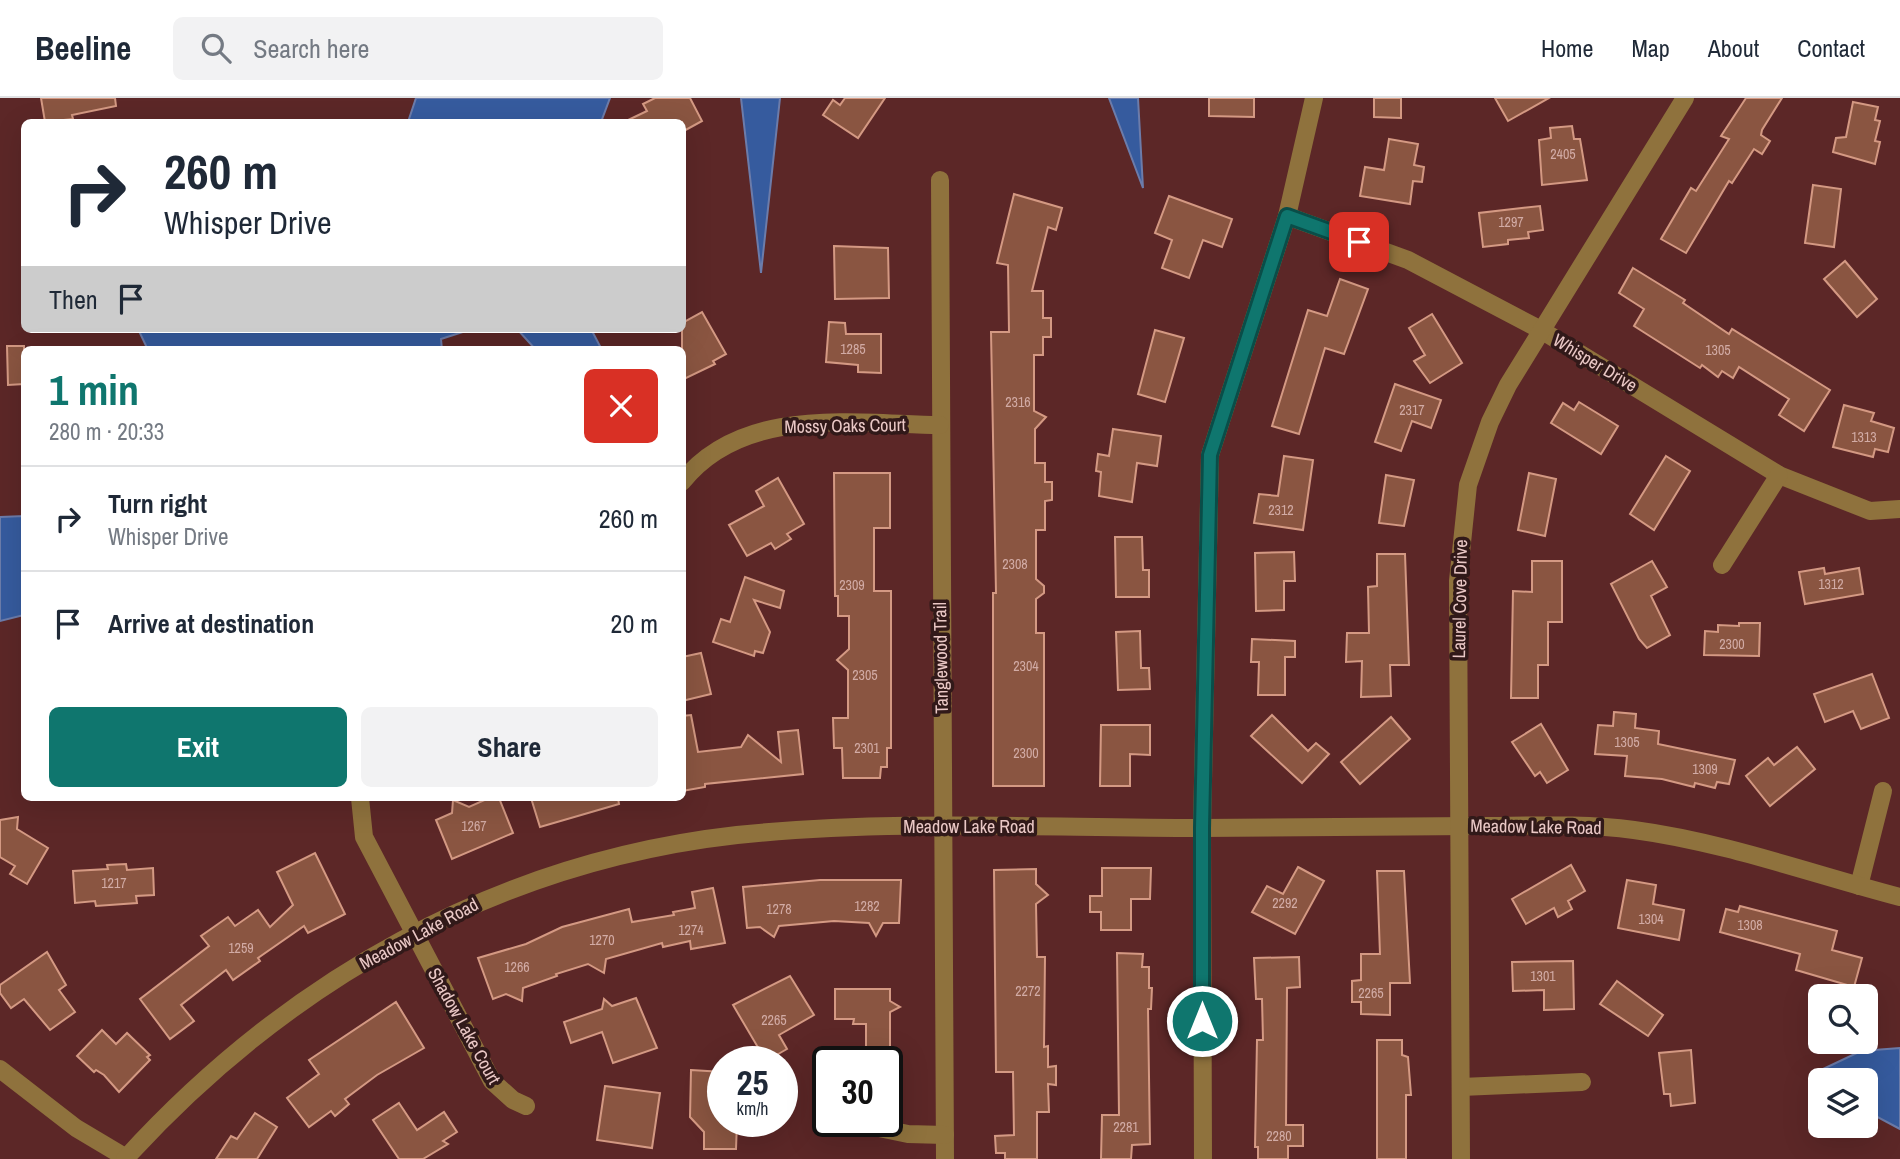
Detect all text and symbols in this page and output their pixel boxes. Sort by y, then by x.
search box [173,17,663,80]
text: Beeline [35,26,131,70]
icon: search [197,29,235,67]
text: Search here [253,31,369,66]
text: Home [1541,32,1593,64]
text: Map [1631,32,1670,64]
text: About [1708,32,1759,64]
text: Contact [1797,32,1865,64]
text: 260 m [164,138,278,204]
house number: 2405 [1550,145,1576,163]
icon: right [49,147,140,238]
text: Whisper Drive [164,201,332,244]
pin [1329,212,1389,272]
house number: 1297 [1498,213,1524,231]
icon: arrive [1340,223,1378,261]
icon: arrive [112,280,150,318]
text: Then [49,282,98,317]
street label: Whisper Drive [1548,328,1642,398]
house number: 1285 [840,340,866,358]
house number: 1305 [1705,341,1731,359]
text: 1 min [49,362,139,418]
button: close [584,369,658,443]
house number: 2316 [1005,393,1031,411]
house number: 2317 [1399,401,1425,419]
street label: Mossy Oaks Court [784,412,906,439]
text: 280 m · 20:33 [49,416,164,447]
house number: 1313 [1851,428,1877,446]
text: Turn right [108,486,207,521]
icon: right [49,500,87,538]
text: 260 m [599,501,658,536]
house number: 2312 [1268,501,1294,519]
text: Whisper Drive [108,521,229,552]
street label: Laurel Cove Drive [1446,539,1473,659]
house number: 2308 [1002,555,1028,573]
house number: 1312 [1818,575,1844,593]
house number: 2309 [839,576,865,594]
street label: Tanglewood Trail [927,602,954,714]
icon: arrive [49,605,87,643]
text: Arrive at destination [108,606,314,641]
text: 20 m [611,606,658,641]
house number: 2300 [1719,635,1745,653]
house number: 2304 [1013,657,1039,675]
house number: 2305 [852,666,878,684]
button: Exit [49,707,347,787]
button: Share [361,707,658,787]
house number: 1305 [1614,733,1640,751]
house number: 2301 [854,739,880,757]
house number: 2300 [1013,744,1039,762]
house number: 1309 [1692,760,1718,778]
street label: Meadow Lake Road [1470,813,1602,840]
street label: Meadow Lake Road [903,814,1035,839]
house number: 1267 [461,817,487,835]
house number: 1217 [101,874,127,892]
street label: Meadow Lake Road [355,892,483,975]
house number: 2292 [1272,894,1298,912]
house number: 1282 [854,897,880,915]
house number: 1278 [766,900,792,918]
house number: 1304 [1638,910,1664,928]
house number: 1308 [1737,916,1763,934]
house number: 1274 [678,921,704,939]
house number: 1270 [589,931,615,949]
house number: 1259 [228,939,254,957]
house number: 1266 [504,958,530,976]
street label: Shadow Lake Court [422,963,507,1089]
house number: 1301 [1530,967,1556,985]
house number: 2272 [1015,982,1041,1000]
position arrow [1165,984,1239,1058]
house number: 2265 [1358,984,1384,1002]
map controls [1808,984,1878,1138]
button: search [1808,984,1878,1054]
house number: 2265 [761,1011,787,1029]
speed limit sign: 30 [812,1046,903,1137]
text: 25 [737,1059,768,1106]
button: layers [1808,1068,1878,1138]
text: km/h [737,1096,769,1121]
house number: 2281 [1113,1118,1139,1136]
house number: 2280 [1266,1127,1292,1145]

